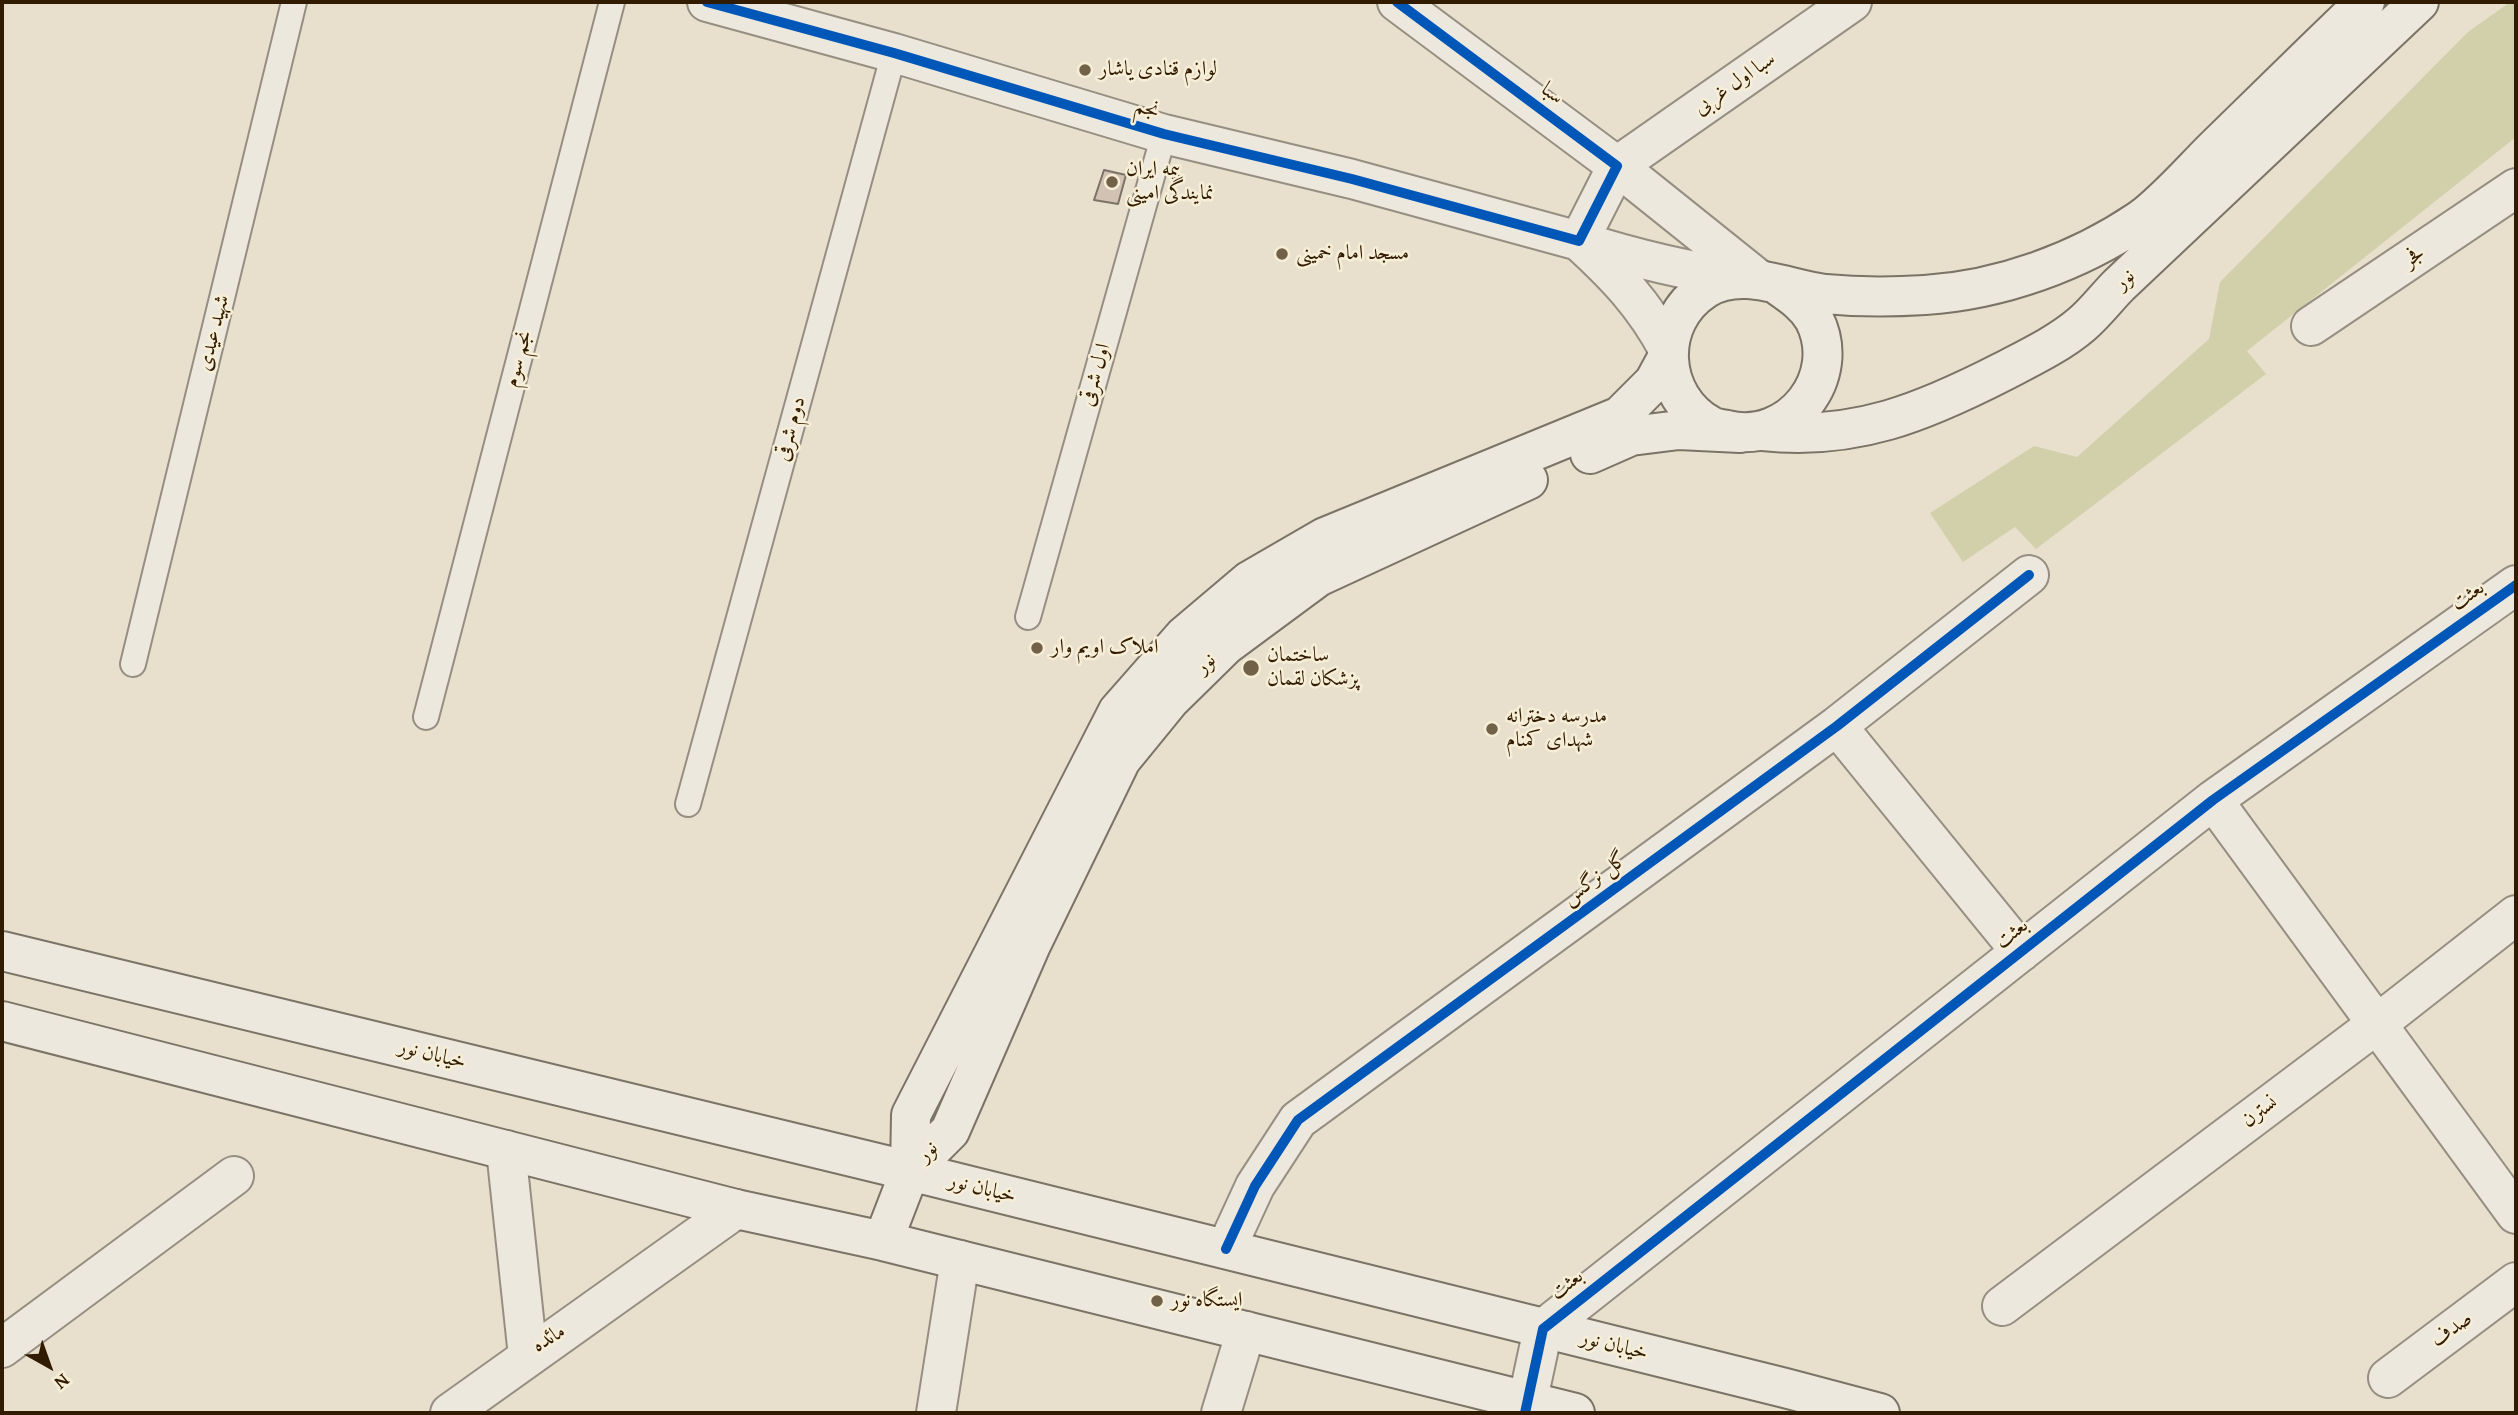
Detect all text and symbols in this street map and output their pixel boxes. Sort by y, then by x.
street label: سبا اول غربی [1689,47,1781,121]
place label: لوازم قنادی یاشار [1099,57,1217,83]
marker: لوازم قنادی یاشار [1077,62,1093,78]
street label: سبا [1536,77,1568,111]
street label: نجم [1132,93,1162,125]
place label: بیمه ایران نمایندگی امینی [1126,157,1214,207]
marker: بیمه ایران نمایندگی امینی [1104,174,1120,190]
place label: مسجد امام خمینی [1296,241,1409,267]
street label: فجر [2398,241,2430,273]
marker: مسجد امام خمینی [1274,246,1290,262]
street label: نور [2109,264,2141,296]
street label: شهید عیدی [192,292,236,374]
street label: نجم سوم [499,328,539,390]
street label: اول شرقی [1075,341,1117,409]
street label: دوم شرقی [770,394,812,464]
street label: بعثت [2446,576,2490,616]
place label: املاک اویم وار [1051,635,1159,661]
marker: املاک اویم وار [1029,640,1045,656]
place label: ساختمان پزشکان لقمان [1267,643,1359,693]
street label: نور [1190,648,1222,680]
marker: ساختمان پزشکان لقمان [1241,658,1261,678]
place label: مدرسه دخترانه شهدای کمنام [1506,704,1607,754]
marker: مدرسه دخترانه شهدای کمنام [1484,721,1500,737]
street label: گل نرگس [1557,847,1633,911]
street label: بعثت [1990,913,2034,955]
street label: خیابان نور [396,1034,468,1076]
street label: نسترن [2237,1090,2283,1134]
street label: نور [912,1136,944,1168]
street label: خیابان نور [946,1168,1018,1210]
street label: بعثت [1545,1264,1589,1306]
place label: ایستگاه نور [1171,1288,1243,1314]
marker: ایستگاه نور [1149,1293,1165,1309]
street label: صدف [2426,1306,2478,1354]
street label: مائده [528,1319,570,1359]
street label: خیابان نور [1578,1325,1650,1367]
north arrow [14,1331,84,1401]
text: N [49,1367,76,1397]

